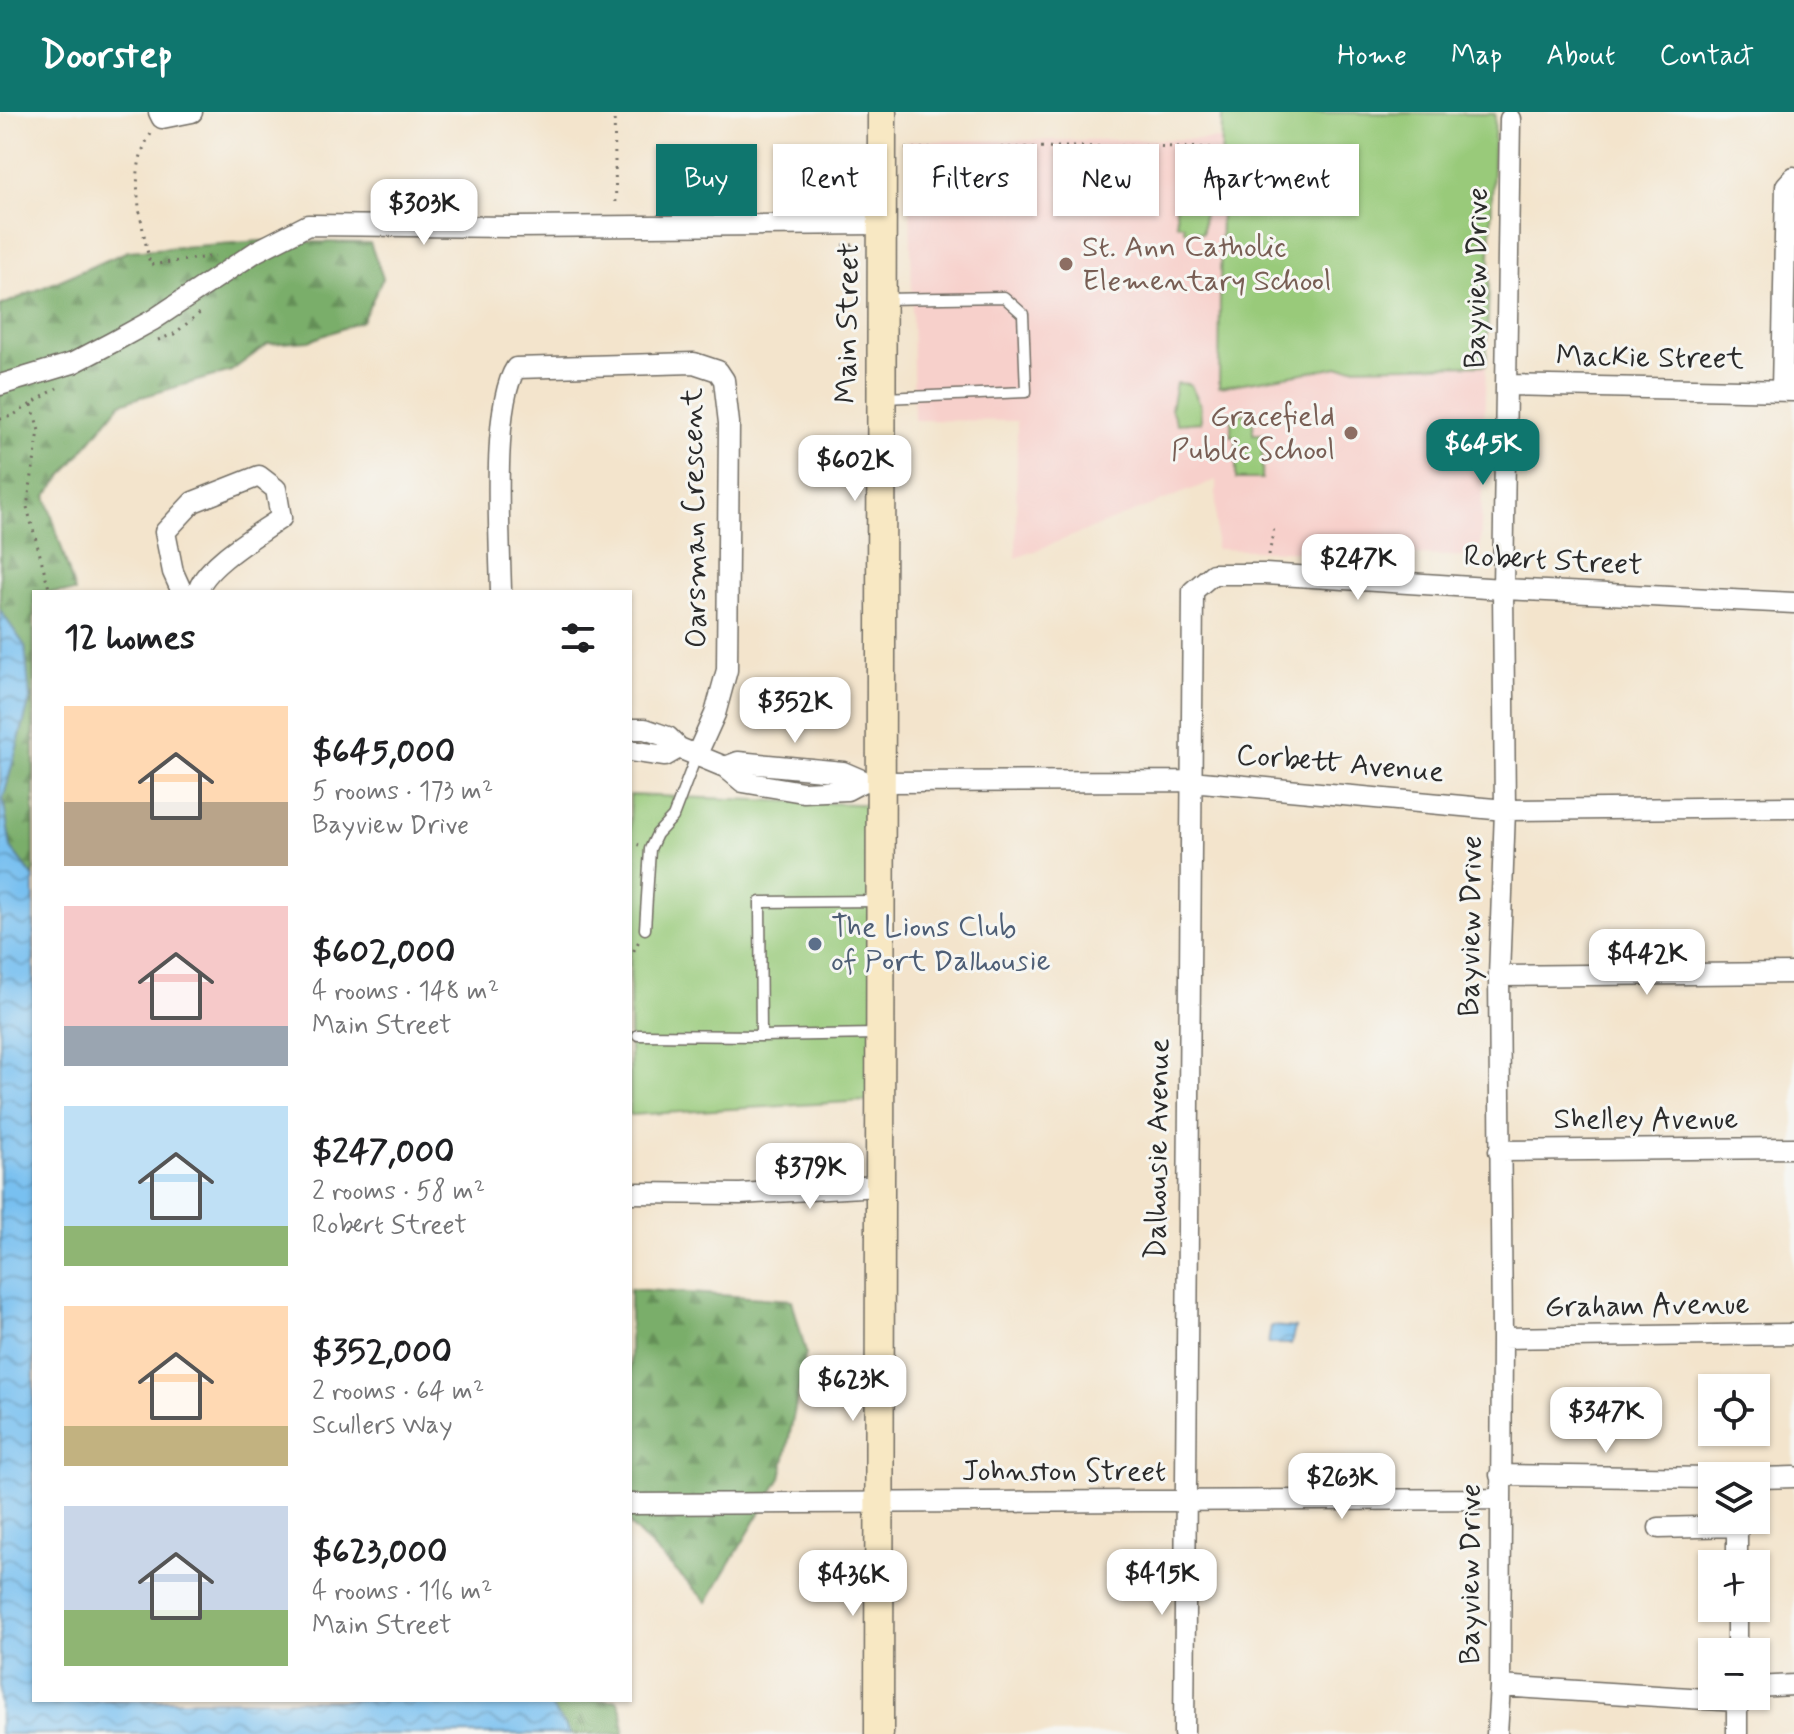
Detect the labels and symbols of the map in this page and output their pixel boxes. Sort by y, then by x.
pin: $303K [368,179,480,247]
street label: Bayview Drive [1456,187,1498,369]
place label: St. Ann Catholic Elementary School [1082,228,1331,301]
street label: Main Street [827,242,869,404]
marker: St. Ann Catholic Elementary School [1057,255,1075,273]
street label: MacKie Street [1556,337,1745,379]
street label: Oarsman Crescent [673,387,717,648]
place label: Gracefield Public School [1171,397,1335,470]
pin: $645K [1427,419,1539,487]
marker: Gracefield Public School [1342,424,1360,442]
pin: $602K [799,435,911,503]
pin: $247K [1302,534,1414,602]
street label: Robert Street [1463,537,1643,585]
pin: $352K [739,677,851,745]
street label: Corbett Avenue [1234,735,1446,793]
street label: Bayview Drive [1450,835,1492,1017]
place label: The Lions Club of Port Dalhousie [831,908,1051,981]
pin: $442K [1591,929,1703,997]
marker: The Lions Club of Port Dalhousie [806,935,824,953]
street label: Dalhousie Avenue [1137,1038,1179,1260]
street label: Shelley Avenue [1554,1100,1738,1139]
pin: $379K [754,1143,866,1211]
street label: Graham Avenue [1544,1285,1750,1327]
pin: $623K [797,1355,909,1423]
pin: $347K [1550,1387,1662,1455]
street label: Johnston Street [962,1452,1166,1491]
pin: $263K [1286,1453,1398,1521]
street label: Bayview Drive [1451,1483,1490,1665]
pin: $415K [1106,1549,1218,1617]
pin: $436K [797,1550,909,1618]

